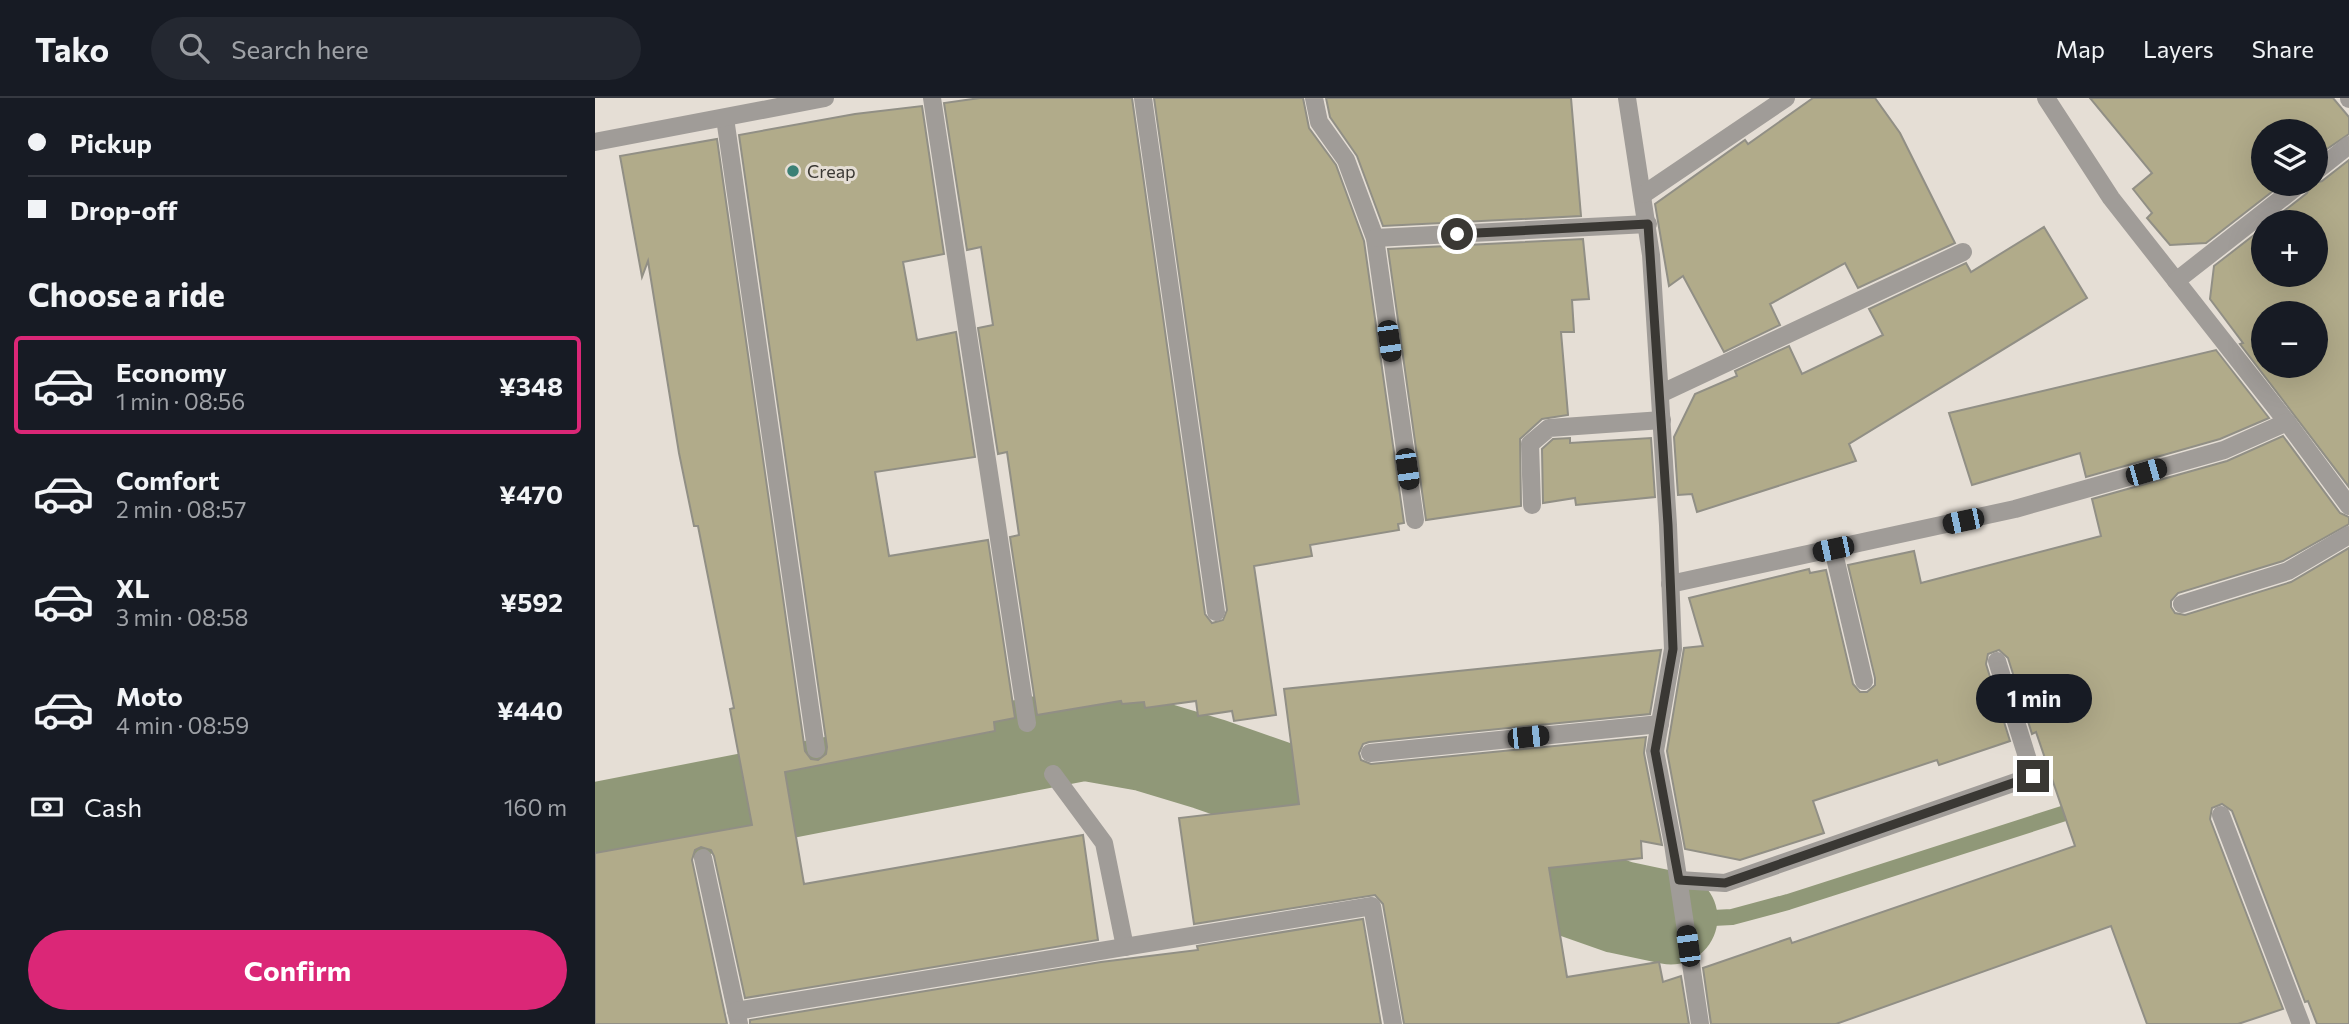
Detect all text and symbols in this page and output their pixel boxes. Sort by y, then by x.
search box [151,17,641,80]
text: Tako [35,28,109,69]
icon: search [175,29,213,67]
text: Search here [231,33,369,64]
text: Map [2056,34,2105,63]
text: Layers [2143,34,2214,63]
text: Share [2252,34,2314,63]
map controls [2251,119,2328,378]
button: layers [2251,119,2328,196]
text: Pickup [70,127,152,158]
place label: Creap [807,160,856,182]
marker: Creap [785,163,801,179]
text: Drop-off [70,194,177,225]
button: + [2251,210,2328,287]
route start [1441,218,1473,250]
text: Choose a ride [28,274,225,314]
button: − [2251,301,2328,378]
car [1376,319,1403,363]
icon: car [32,354,95,417]
text: Economy [116,356,227,387]
text: ¥348 [499,370,563,401]
text: 1 min · 08:56 [116,387,245,415]
car [1394,447,1421,491]
car [2123,456,2170,488]
icon: car [32,462,95,525]
text: Comfort [116,464,219,495]
text: ¥470 [499,478,563,509]
text: 2 min · 08:57 [116,495,246,523]
car [1941,506,1986,536]
car [1811,534,1856,564]
icon: car [32,570,95,633]
text: XL [116,572,150,603]
text: ¥592 [500,586,563,617]
text: 3 min · 08:58 [116,603,249,631]
callout: 1 min [1975,674,2091,724]
icon: car [32,678,95,741]
text: Moto [116,680,183,711]
text: 1 min [2007,684,2061,712]
text: ¥440 [497,694,563,725]
text: 4 min · 08:59 [116,711,249,739]
car [1507,724,1550,750]
route end [2017,760,2049,792]
icon: cash [28,788,66,826]
text: Cash [84,791,142,822]
text: 160 m [504,793,567,821]
car [1675,924,1702,968]
button: Confirm [28,930,567,1010]

